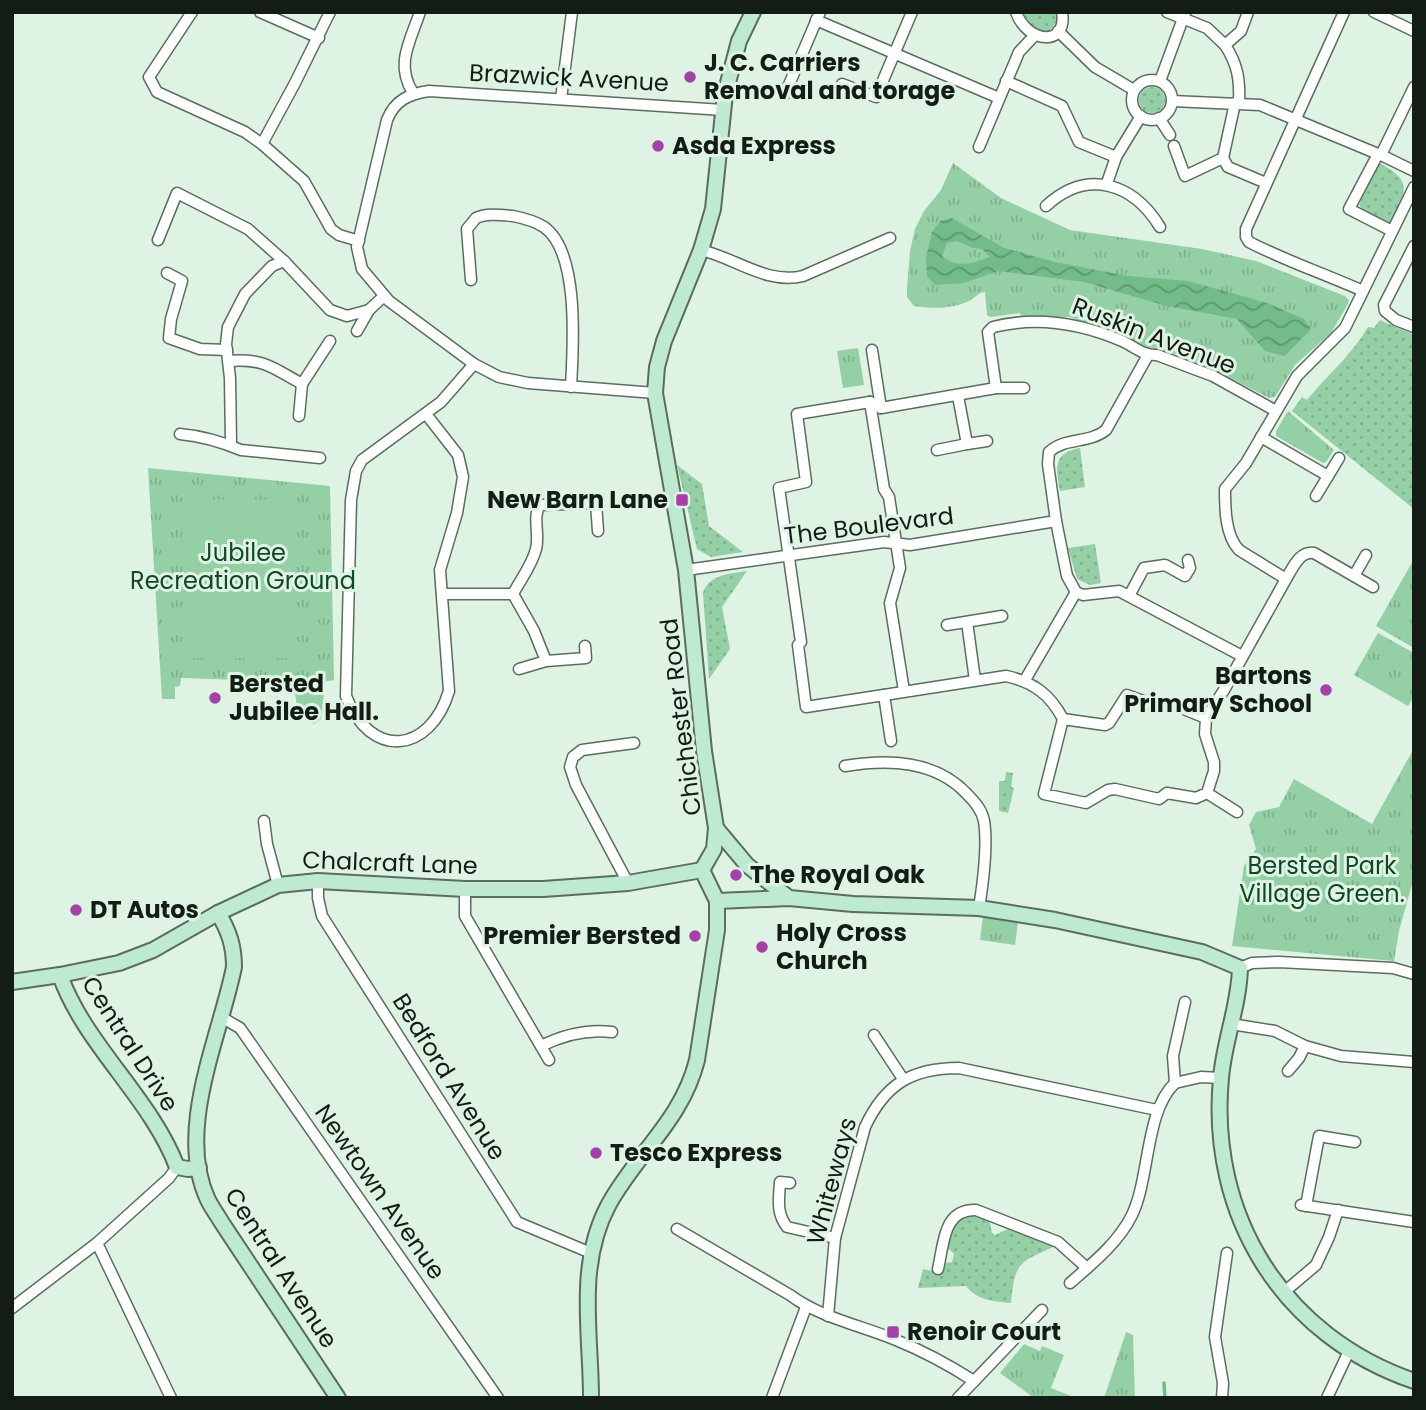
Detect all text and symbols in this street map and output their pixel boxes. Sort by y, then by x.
place label: J. C. Carriers Removal and torage [704,46,955,107]
street label: Brazwick Avenue [468,56,670,99]
marker: J. C. Carriers Removal and torage [682,69,698,85]
place label: Asda Express [672,129,836,162]
marker: Asda Express [650,138,666,154]
street label: Ruskin Avenue [1068,289,1241,382]
place label: New Barn Lane [487,483,668,516]
marker: New Barn Lane [674,492,690,508]
street label: The Boulevard [782,499,956,552]
park label: Jubilee Recreation Ground [130,536,356,597]
street label: Chichester Road [652,617,709,818]
place label: Bartons Primary School [1124,659,1312,720]
place label: Bersted Jubilee Hall. [229,667,379,728]
marker: Bartons Primary School [1318,682,1334,698]
marker: Bersted Jubilee Hall. [207,690,223,706]
street label: Chalcraft Lane [302,843,478,882]
park label: Bersted Park Village Green. [1239,849,1405,910]
place label: The Royal Oak [750,858,925,891]
marker: The Royal Oak [728,867,744,883]
place label: DT Autos [90,893,199,926]
marker: DT Autos [68,902,84,918]
place label: Holy Cross Church [776,916,907,977]
place label: Premier Bersted [483,919,681,952]
marker: Premier Bersted [687,928,703,944]
marker: Holy Cross Church [754,939,770,955]
street label: Central Drive [74,970,187,1118]
street label: Bedford Avenue [385,987,514,1166]
street label: Newtown Avenue [307,1097,453,1286]
street label: Whiteways [799,1114,864,1248]
place label: Tesco Express [610,1136,783,1169]
marker: Tesco Express [588,1145,604,1161]
street label: Central Avenue [217,1181,346,1354]
place label: Renoir Court [907,1315,1061,1348]
marker: Renoir Court [885,1324,901,1340]

